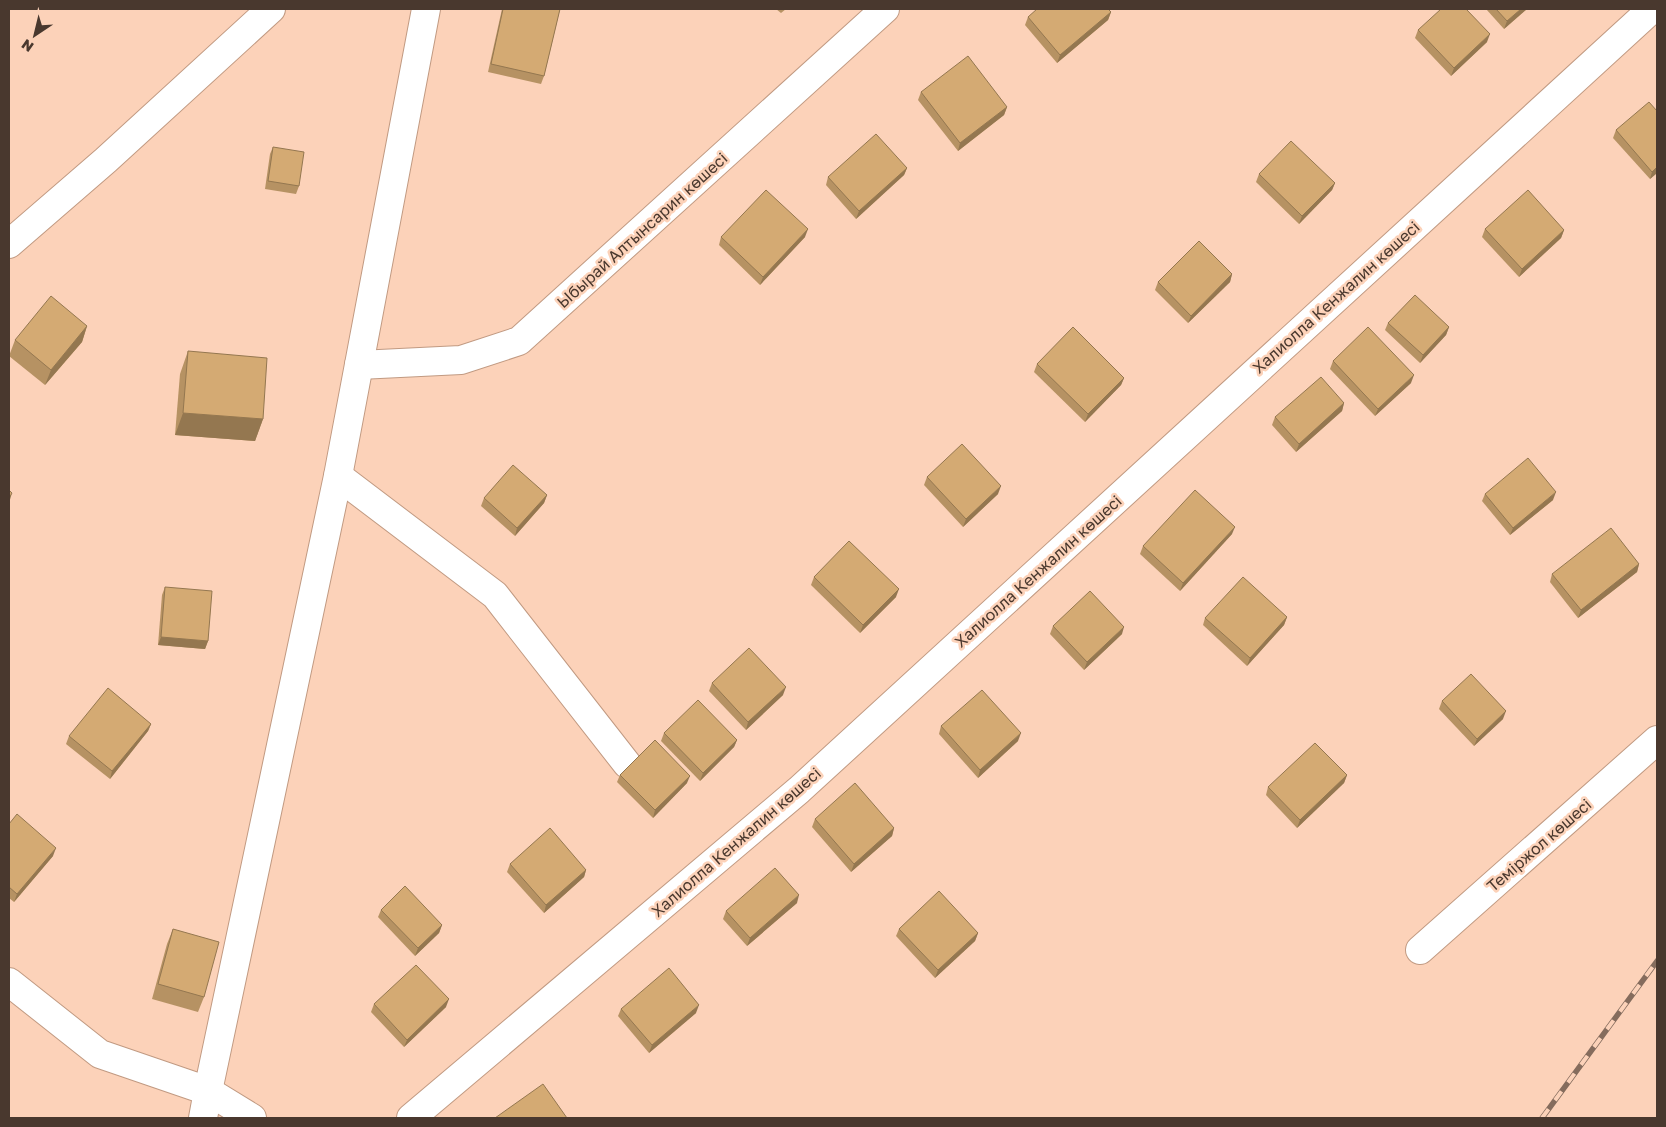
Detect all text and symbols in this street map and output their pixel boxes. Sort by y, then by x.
north arrow [10,10,60,60]
text: N [18,36,36,56]
street label: Ыбырай Алтынсарин көшесі [553,148,731,312]
street label: Халиолла Кенжалин көшесі [1248,217,1424,377]
street label: Халиолла Кенжалин көшесі [950,491,1126,651]
street label: Халиолла Кенжалин көшесі [647,763,825,921]
street label: Теміржол көшесі [1483,794,1595,896]

